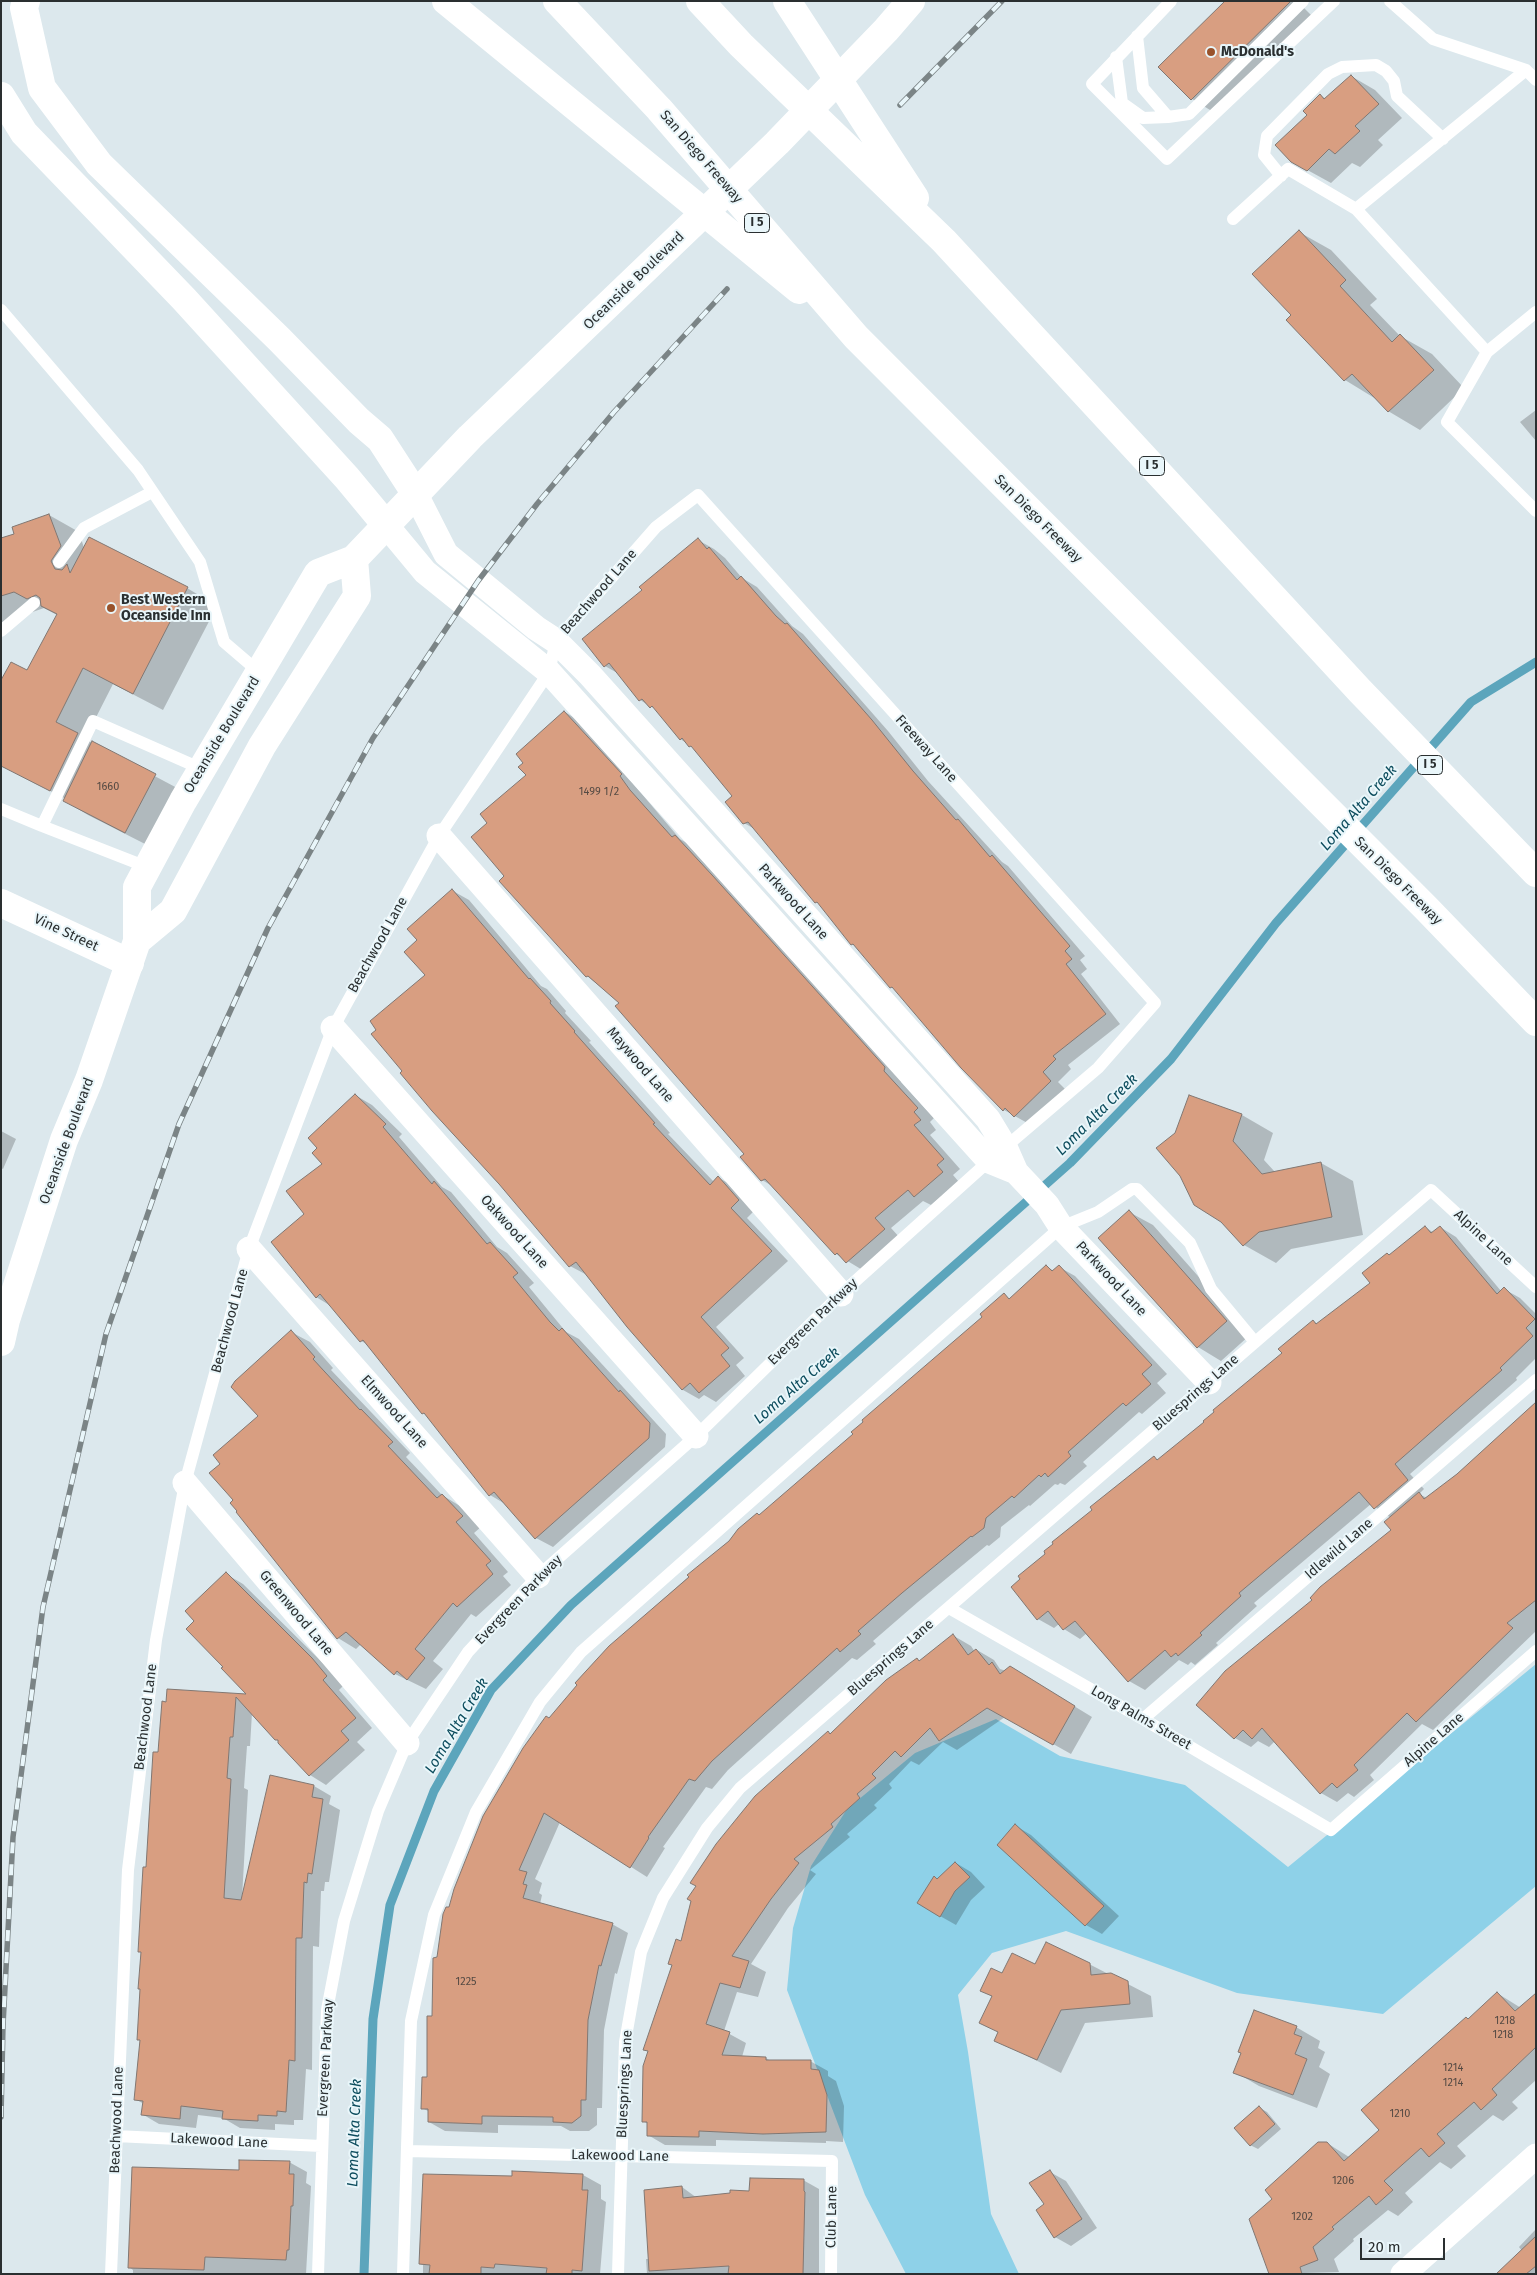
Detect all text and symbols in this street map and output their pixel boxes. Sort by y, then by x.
place label: McDonald's [1221,44,1294,60]
marker: McDonald's [1205,46,1217,58]
street label: San Diego Freeway [656,107,746,207]
road number: I 5 [744,214,770,232]
street label: Oceanside Boulevard [580,229,688,333]
road number: I 5 [1140,456,1164,476]
street label: San Diego Freeway [991,472,1085,566]
street label: Beachwood Lane [557,546,641,638]
place label: Best Western Oceanside Inn [121,592,211,624]
marker: Best Western Oceanside Inn [105,602,117,614]
street label: Oceanside Boulevard [180,673,264,797]
street label: Freeway Lane [891,712,961,786]
road number: I 5 [1418,756,1442,774]
water label: Loma Alta Creek [1317,761,1401,855]
house number: 1660 [97,780,119,794]
house number: 1499 1/2 [579,785,619,799]
street label: San Diego Freeway [1351,834,1445,928]
street label: Parkwood Lane [755,861,831,943]
street label: Beachwood Lane [345,894,411,996]
street label: Vine Street [31,911,101,955]
street label: Maywood Lane [603,1024,677,1106]
water label: Loma Alta Creek [1052,1070,1142,1160]
street label: Oceanside Boulevard [36,1075,98,1207]
street label: Oakwood Lane [477,1192,551,1272]
street label: Alpine Lane [1450,1207,1516,1269]
street label: Parkwood Lane [1072,1238,1150,1320]
street label: Beachwood Lane [208,1267,252,1375]
street label: Evergreen Parkway [765,1275,861,1369]
water label: Loma Alta Creek [750,1344,844,1428]
street label: Bluesprings Lane [1150,1351,1242,1435]
street label: Elmwood Lane [357,1372,431,1452]
street label: Idlewild Lane [1302,1515,1376,1583]
street label: Evergreen Parkway [472,1552,566,1648]
street label: Greenwood Lane [255,1567,337,1659]
street label: Bluesprings Lane [845,1616,937,1700]
street label: Beachwood Lane [131,1663,161,1771]
water label: Loma Alta Creek [421,1675,493,1777]
street label: Long Palms Street [1088,1682,1194,1754]
street label: Alpine Lane [1400,1709,1468,1771]
house number: 1225 [455,1975,477,1989]
street label: Evergreen Parkway [315,1999,337,2117]
house number: 1218 [1495,2014,1515,2028]
house number: 1218 [1493,2028,1513,2042]
street label: Bluesprings Lane [614,2029,636,2139]
house number: 1214 [1443,2061,1463,2075]
street label: Beachwood Lane [107,2066,127,2174]
house number: 1214 [1443,2076,1463,2090]
water label: Loma Alta Creek [344,2079,366,2187]
house number: 1210 [1390,2107,1410,2121]
street label: Lakewood Lane [170,2130,268,2152]
street label: Lakewood Lane [571,2147,669,2165]
house number: 1206 [1332,2174,1354,2188]
street label: Club Lane [823,2186,841,2248]
house number: 1202 [1291,2210,1313,2224]
scale bar [1362,2228,1447,2260]
text: 20 m [1368,2238,1401,2256]

